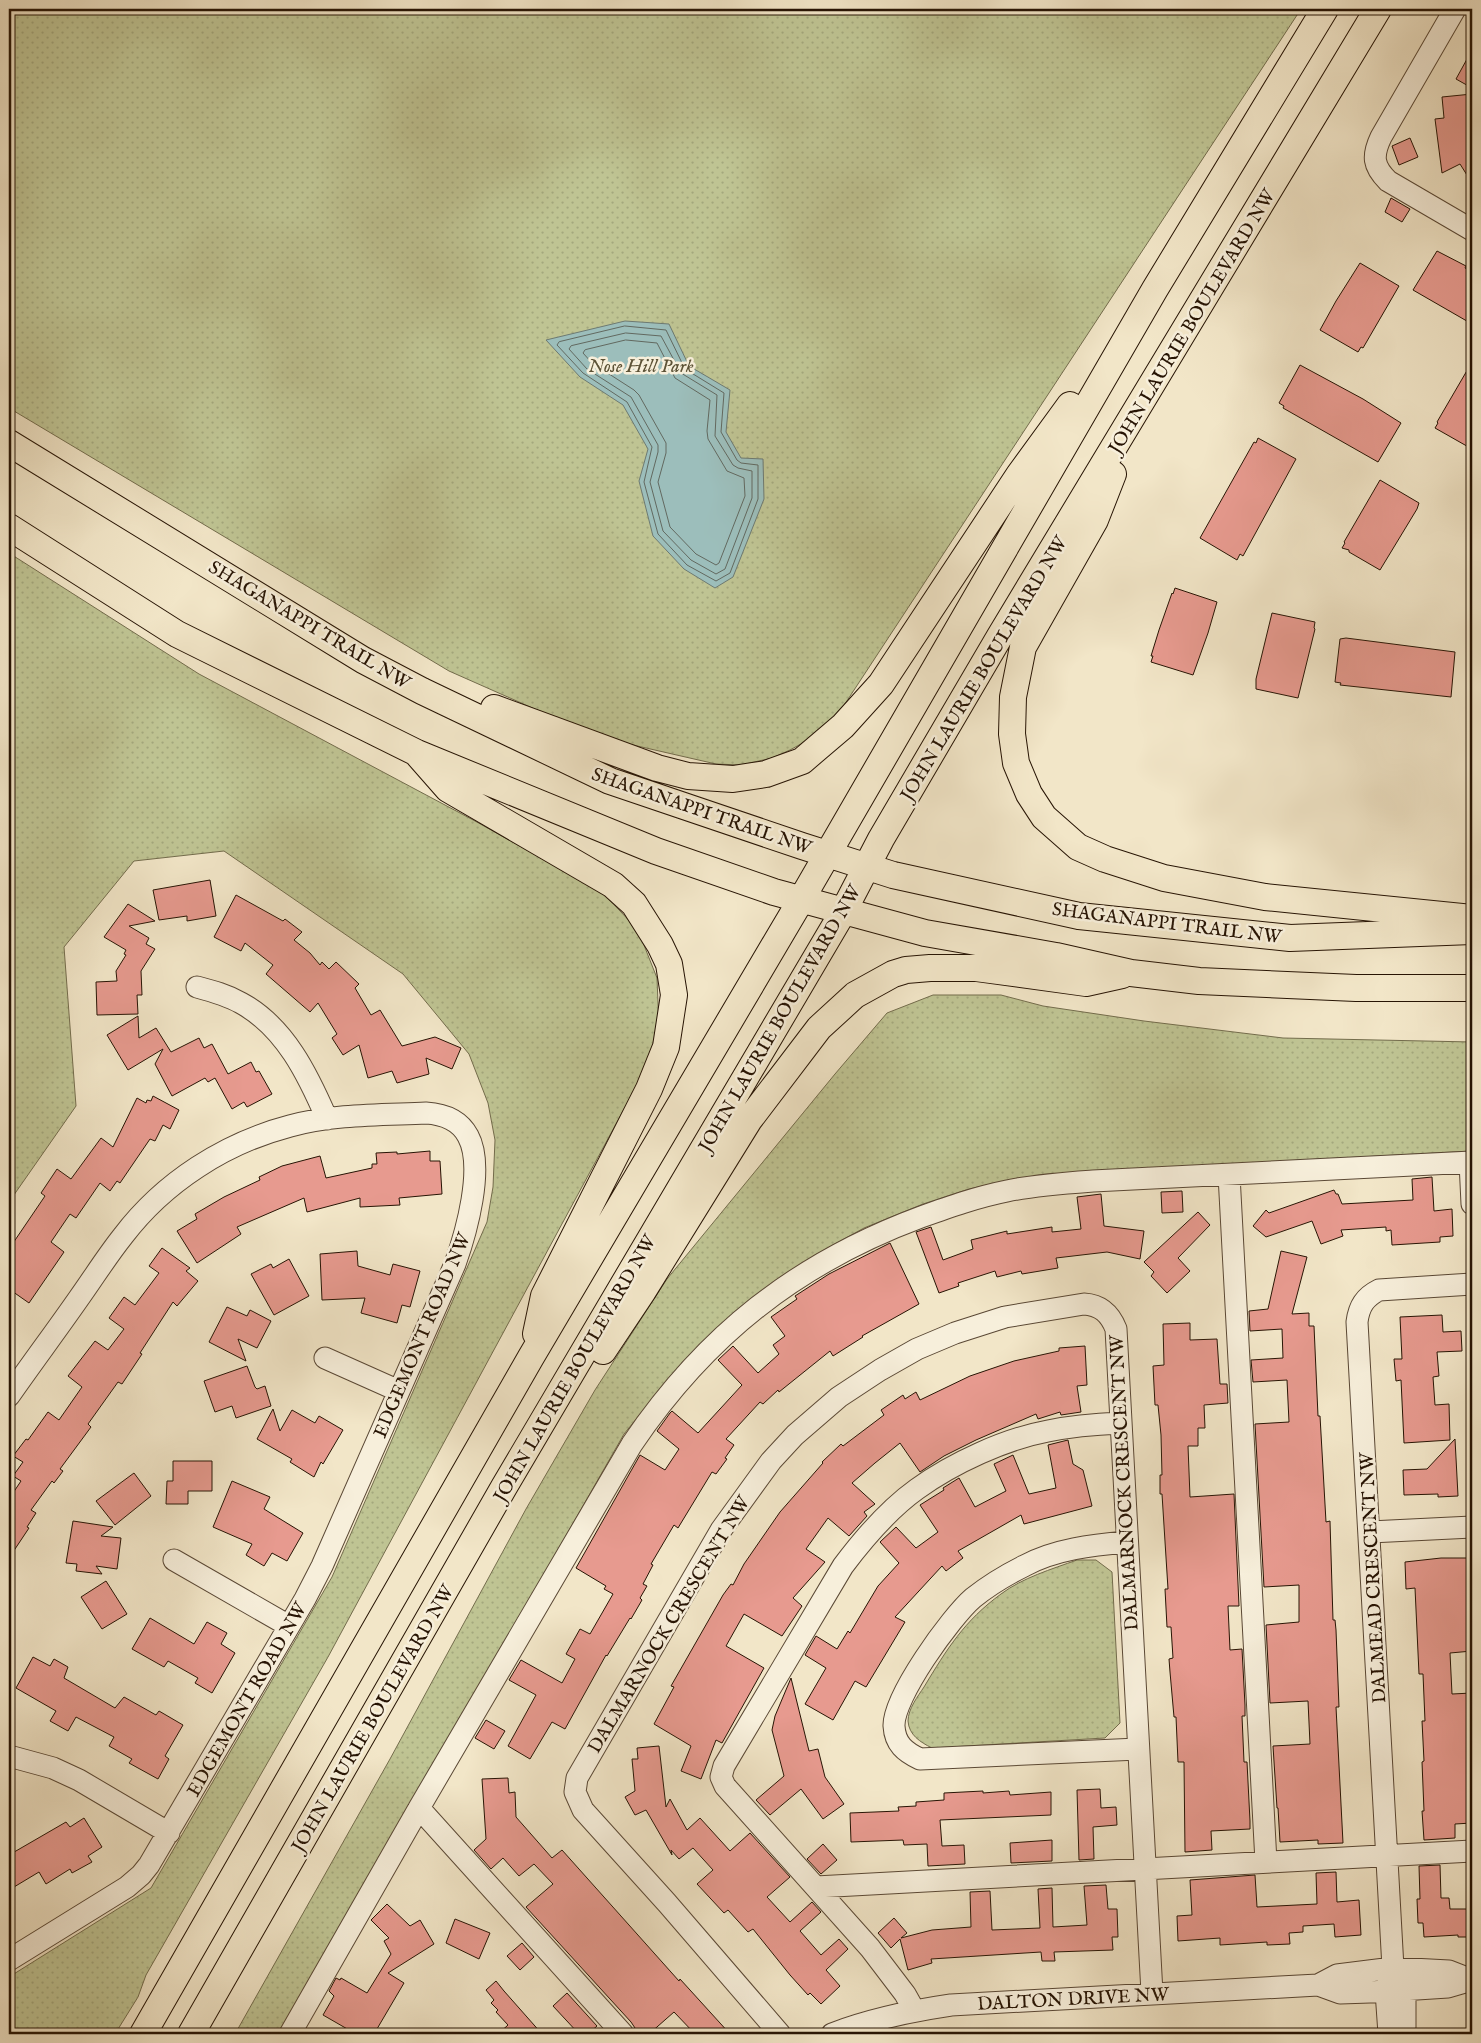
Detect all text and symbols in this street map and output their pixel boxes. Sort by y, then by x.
street label: JOHN LAURIE BOULEVARD NW [1103,184,1282,461]
park label: Nose Hill Park [588,355,694,379]
street label: JOHN LAURIE BOULEVARD NW [895,531,1074,808]
street label: SHAGANAPPI TRAIL NW [204,556,415,696]
street label: SHAGANAPPI TRAIL NW [588,763,815,861]
street label: JOHN LAURIE BOULEVARD NW [693,880,868,1159]
street label: SHAGANAPPI TRAIL NW [1051,898,1284,950]
street label: EDGEMONT ROAD NW [369,1229,477,1442]
street label: JOHN LAURIE BOULEVARD NW [488,1230,663,1509]
street label: DALMARNOCK CRESCENT NW [1105,1333,1145,1631]
street label: DALMEAD CRESCENT NW [1355,1451,1393,1704]
street label: DALMARNOCK CRESCENT NW [583,1491,757,1758]
street label: JOHN LAURIE BOULEVARD NW [286,1580,461,1859]
street label: EDGEMONT ROAD NW [182,1598,314,1801]
street label: DALTON DRIVE NW [976,1983,1171,2017]

